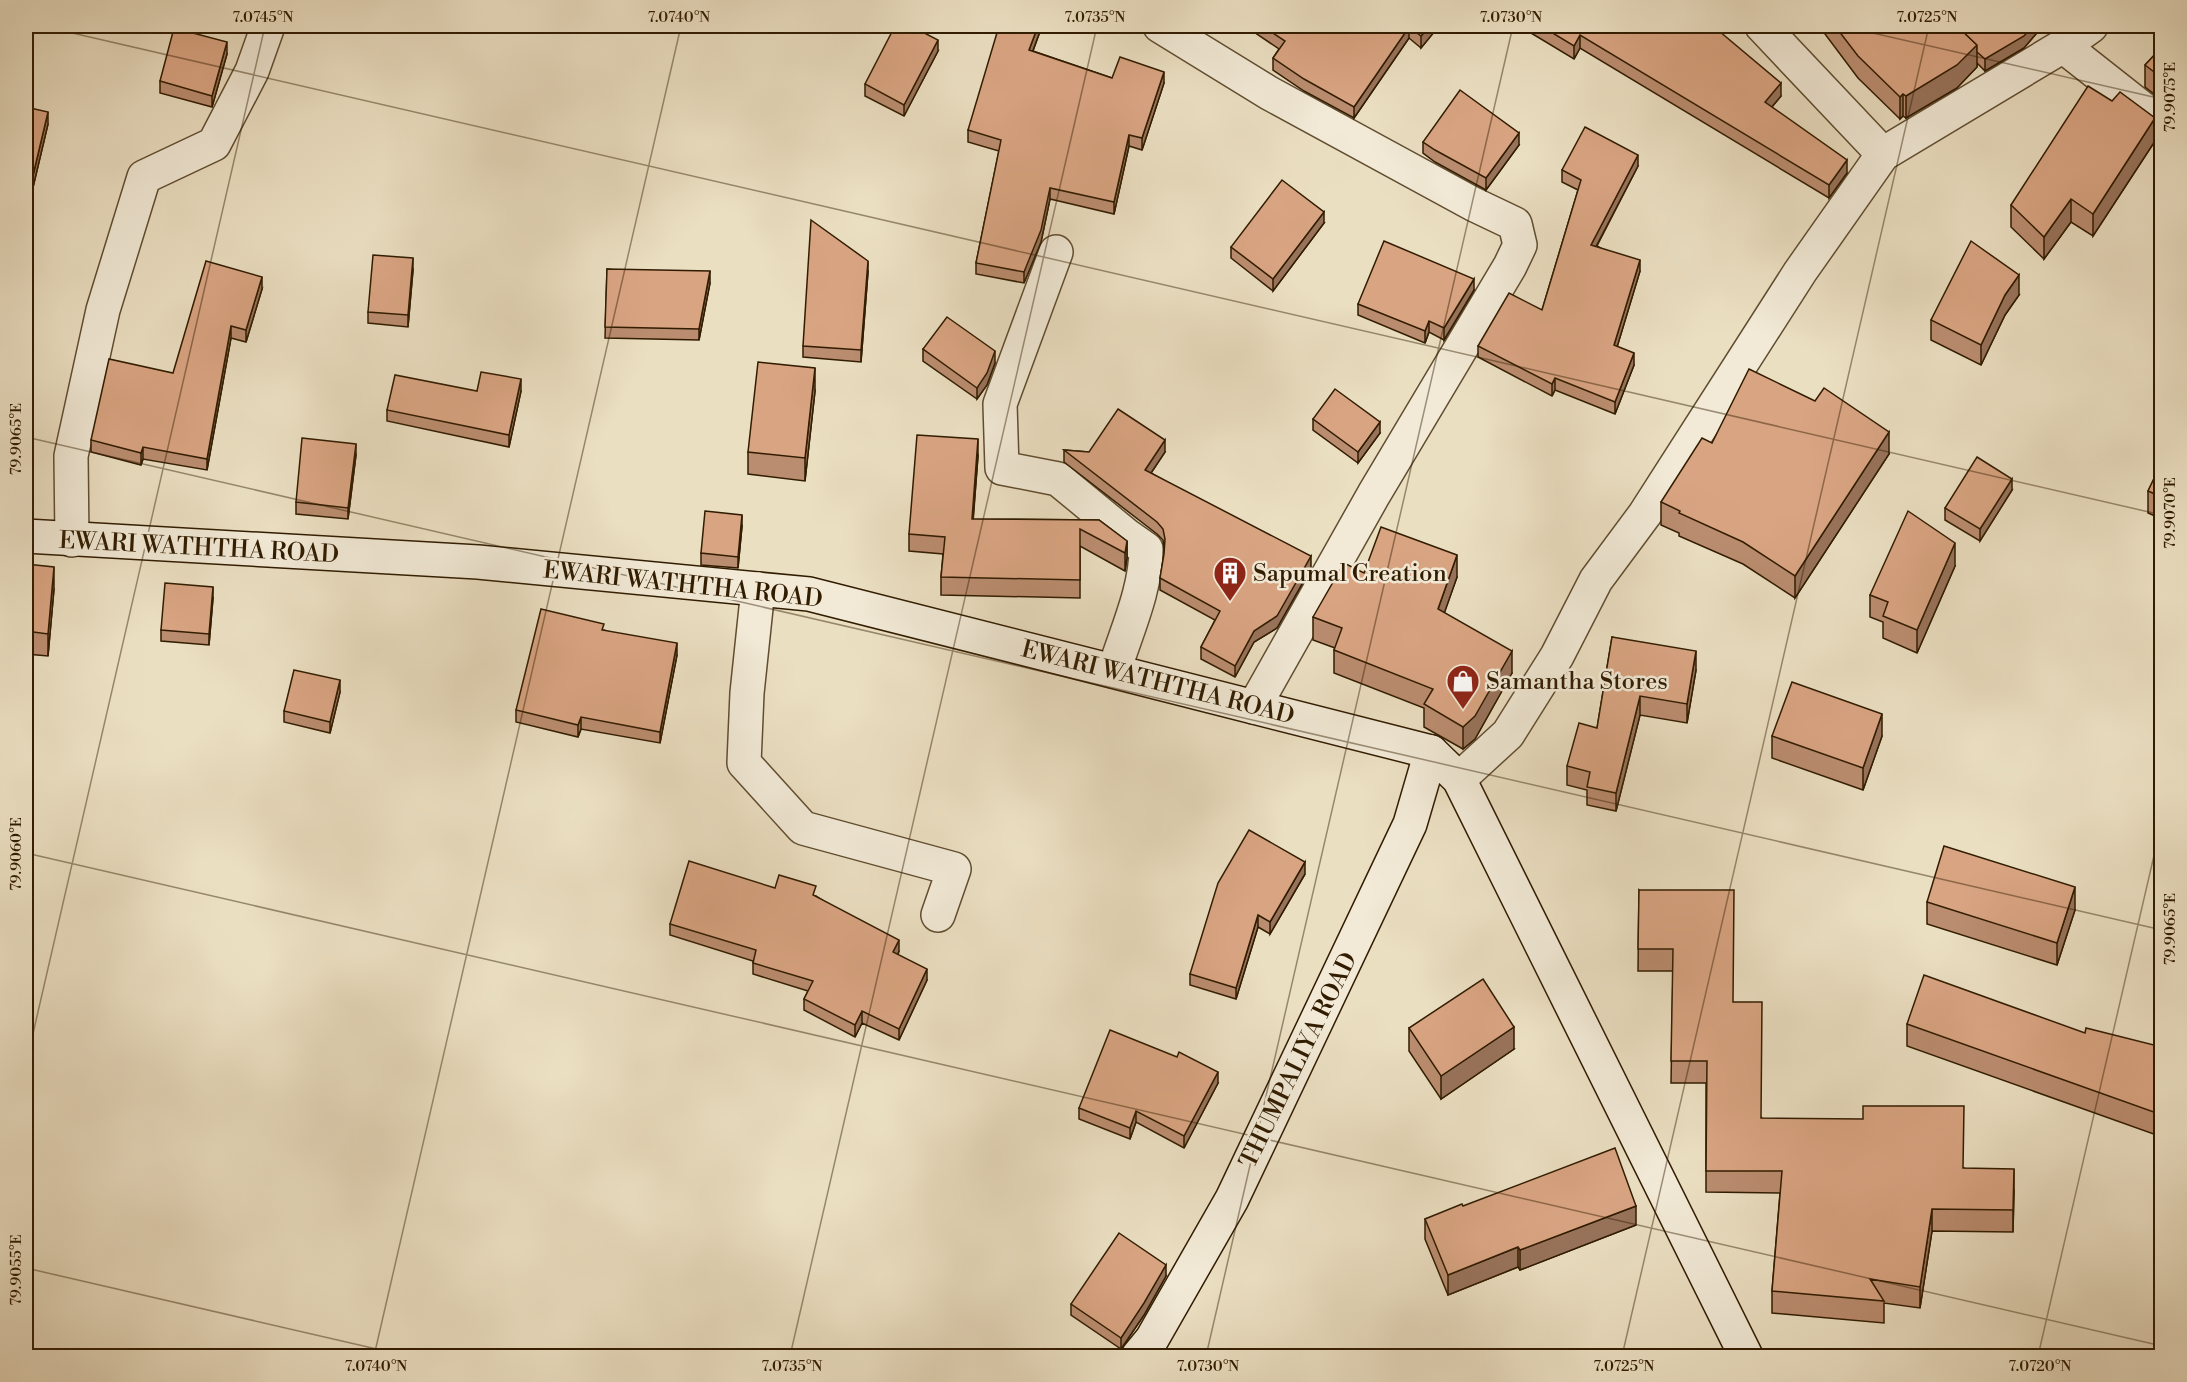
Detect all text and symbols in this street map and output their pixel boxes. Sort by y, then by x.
text: 7.0745°N [233,8,293,27]
text: 7.0740°N [648,8,710,27]
text: 7.0735°N [1065,8,1125,27]
text: 7.0730°N [1480,8,1542,27]
text: 7.0725°N [1896,8,1958,27]
text: 79.9075°E [2161,62,2180,132]
text: 79.9065°E [7,403,26,475]
text: 79.9070°E [2161,477,2180,549]
street label: EWARI WATHTHA ROAD [58,526,340,570]
street label: EWARI WATHTHA ROAD [542,555,824,615]
building icon: Sapumal Creation [1212,555,1248,602]
place label: Sapumal Creation [1253,559,1447,589]
street label: EWARI WATHTHA ROAD [1018,634,1298,731]
shop icon: Samantha Stores [1445,663,1481,710]
place label: Samantha Stores [1486,667,1668,697]
text: 79.9060°E [7,817,26,891]
text: 79.9065°E [2161,893,2180,965]
street label: THUMPALIYA ROAD [1234,948,1364,1173]
text: 79.9055°E [7,1234,26,1306]
text: 7.0740°N [345,1357,407,1376]
text: 7.0735°N [762,1357,822,1376]
text: 7.0730°N [1177,1357,1239,1376]
text: 7.0725°N [1593,1357,1655,1376]
text: 7.0720°N [2009,1357,2071,1376]

